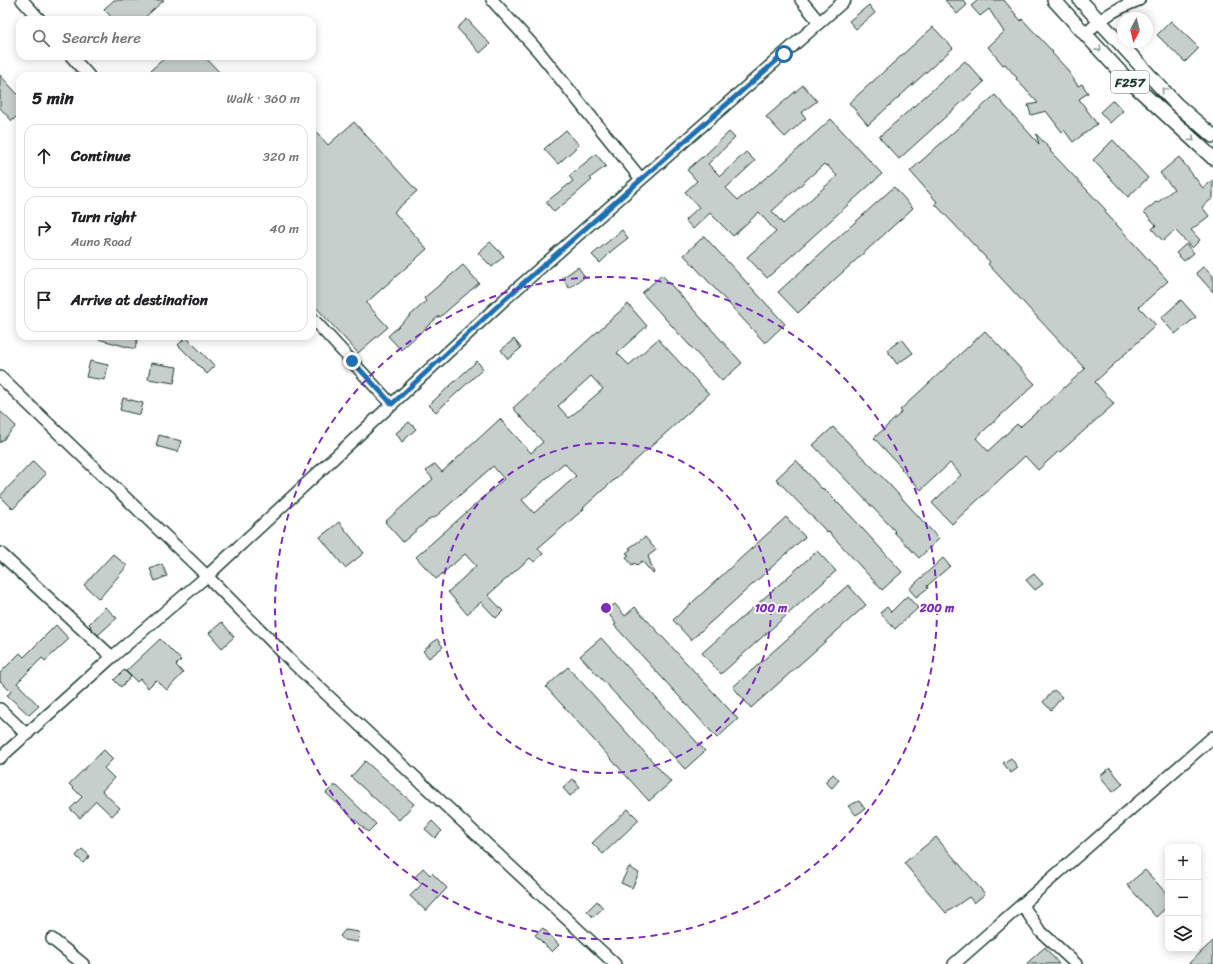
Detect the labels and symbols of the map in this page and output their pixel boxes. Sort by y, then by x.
north arrow [1117,12,1153,48]
one-way arrow [1095,44,1102,52]
route start [775,45,793,63]
road number: F257 [1111,71,1149,93]
one-way arrow [1161,87,1168,95]
one-way arrow [1188,135,1195,142]
route end [343,352,361,370]
text: 100 m [755,597,788,619]
text: 200 m [919,597,955,619]
centre of rings [599,601,613,615]

